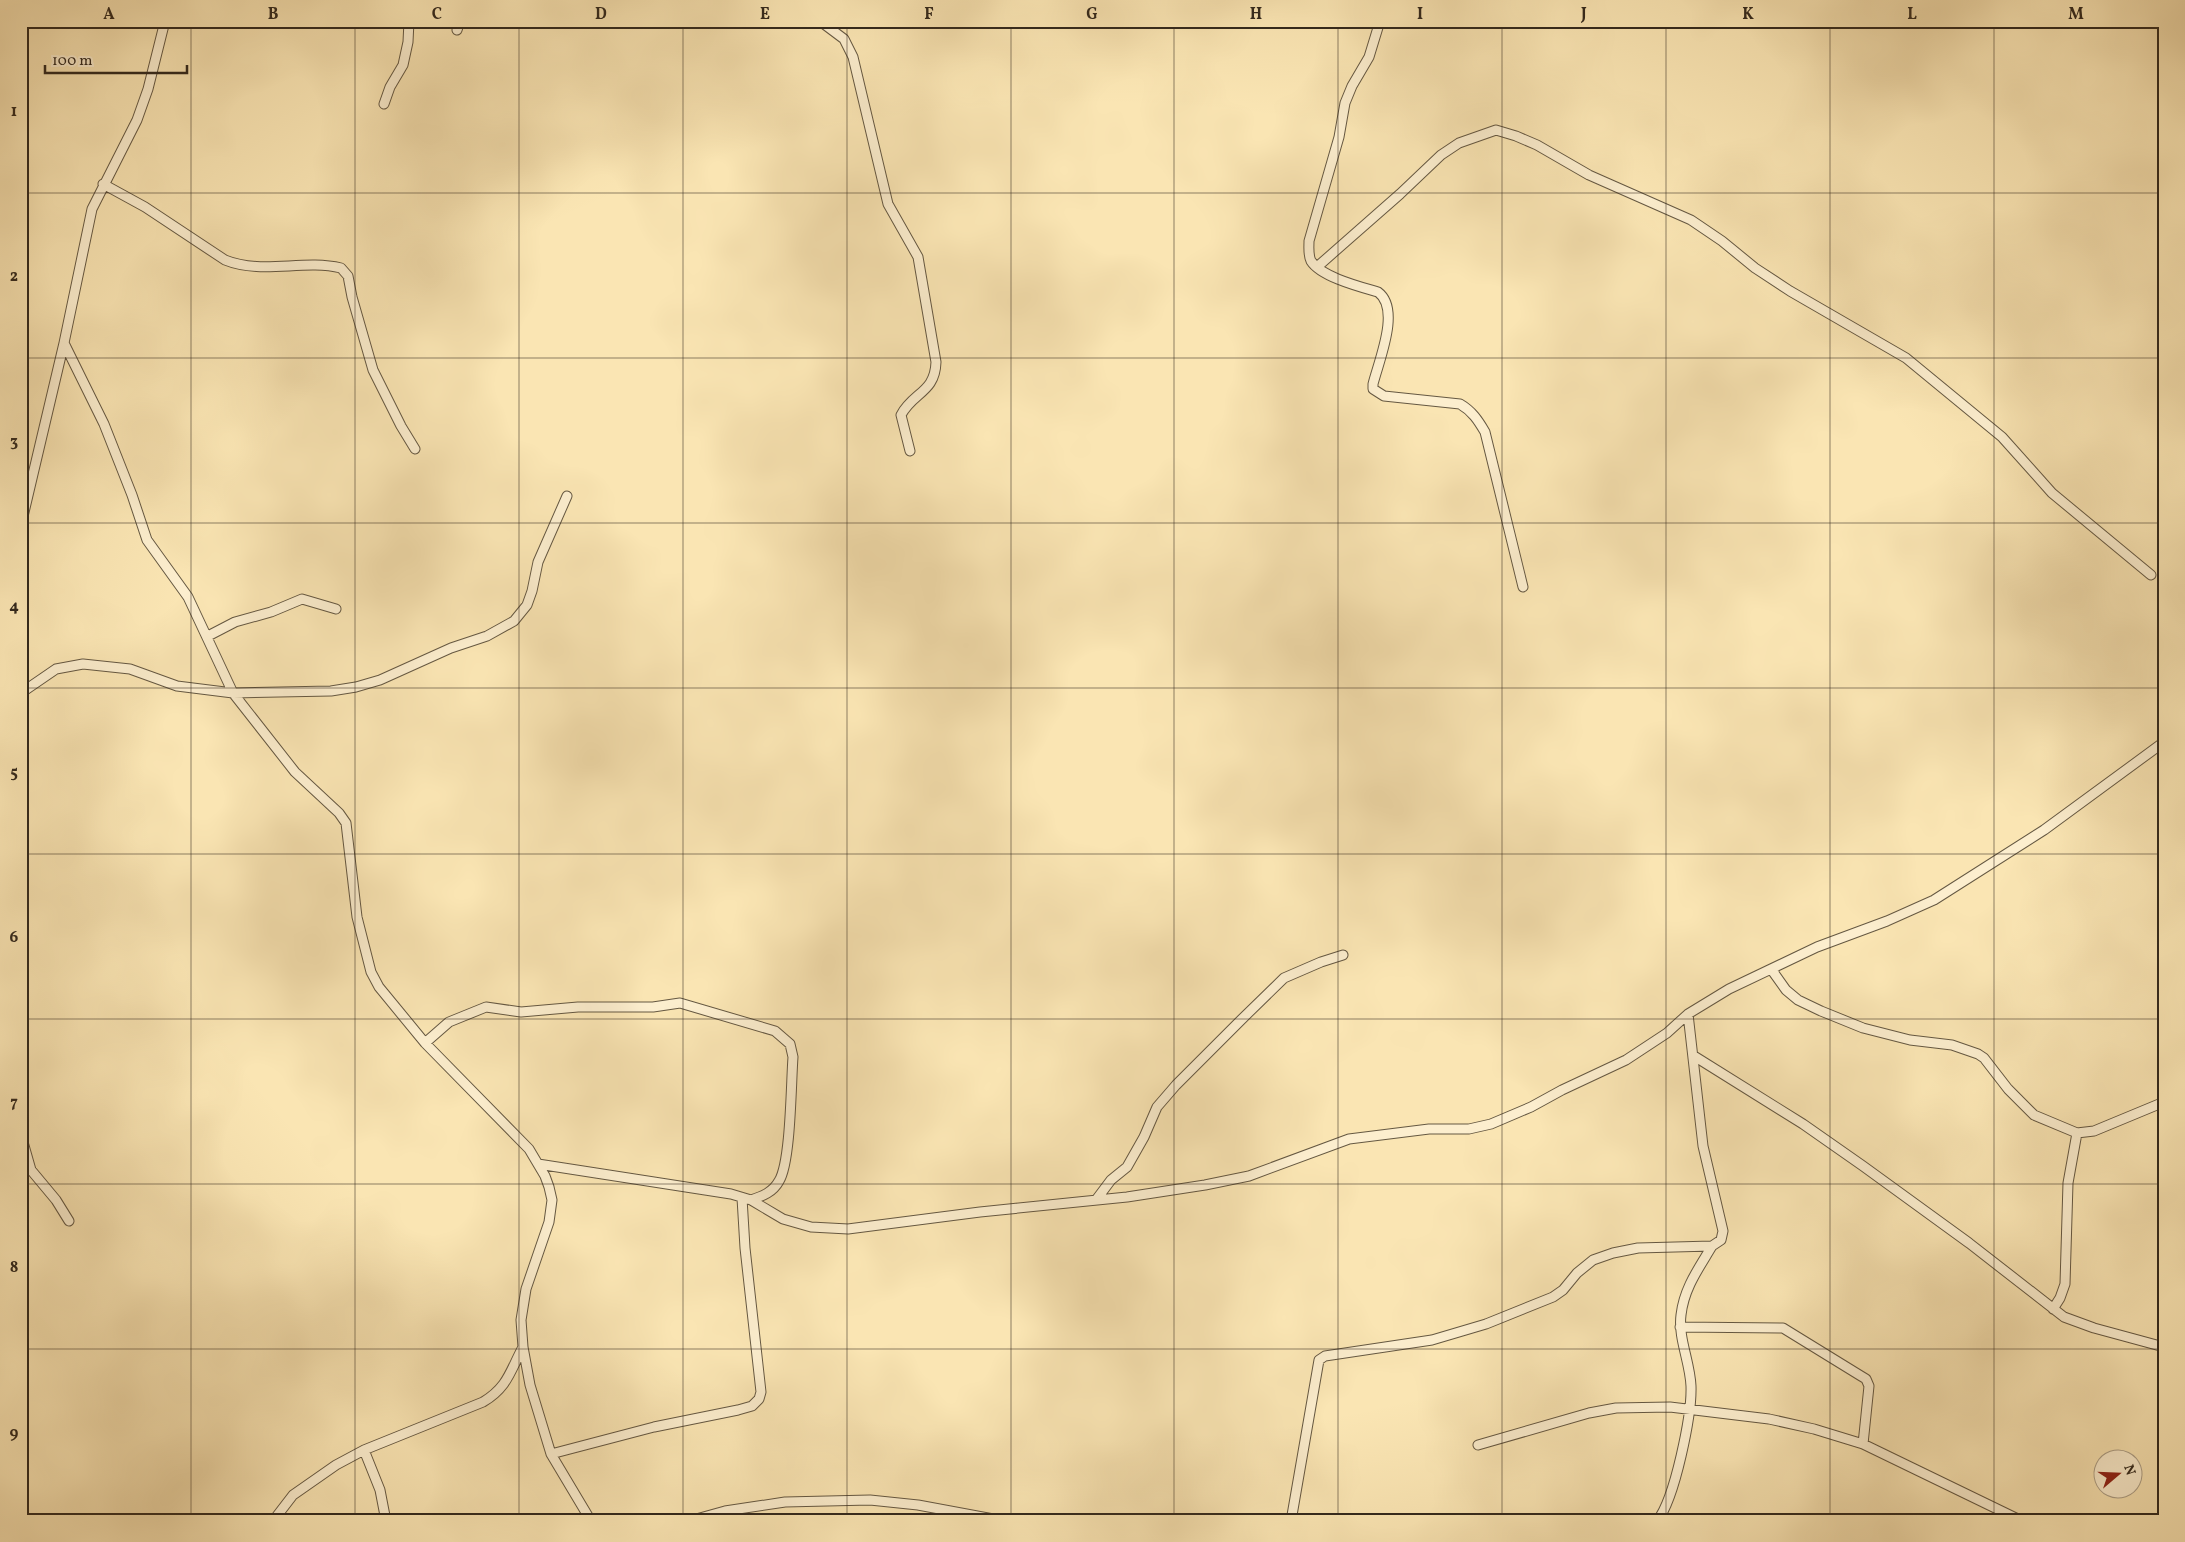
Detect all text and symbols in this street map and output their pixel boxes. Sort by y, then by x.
text: A [103,4,115,26]
text: B [268,4,279,26]
text: C [432,4,442,26]
text: D [595,4,607,26]
text: E [760,4,770,26]
text: F [924,4,934,26]
text: G [1086,4,1098,26]
text: H [1250,4,1262,26]
text: I [1417,4,1423,26]
text: J [1580,4,1587,26]
text: K [1742,4,1754,26]
text: L [1907,4,1917,26]
text: M [2068,4,2084,26]
scale bar [45,42,188,74]
text: 100 m [52,51,92,72]
text: 1 [11,101,17,123]
text: 2 [10,266,18,288]
text: 3 [10,431,18,453]
text: 4 [9,596,19,618]
text: 5 [10,762,18,784]
text: 6 [10,927,19,949]
text: 7 [10,1092,18,1114]
text: 8 [10,1257,18,1279]
text: 9 [10,1423,19,1445]
north arrow [2092,1450,2142,1500]
text: N [2118,1462,2140,1478]

